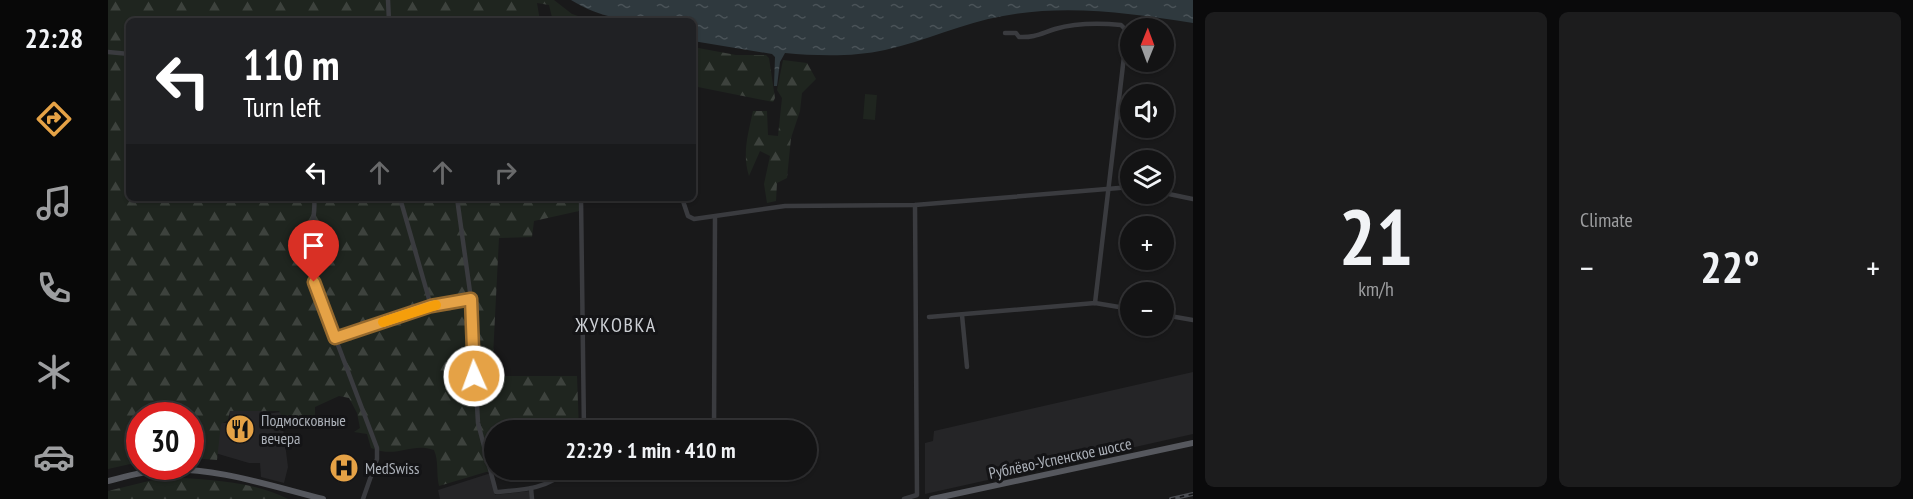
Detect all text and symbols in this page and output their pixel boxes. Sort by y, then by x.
north arrow [1120,18,1174,72]
map controls [1120,18,1174,336]
text: 22:28 [25,21,83,55]
text: 110 m [243,37,340,92]
icon: left [144,42,222,120]
button: sound [1120,84,1174,138]
text: Turn left [243,90,321,124]
icon: directions [33,98,75,140]
button: layers [1120,150,1174,204]
icon: left [300,156,333,189]
icon: ahead [363,156,396,189]
icon: ahead [426,156,459,189]
icon: right [489,156,522,189]
icon: music [33,182,75,224]
text: 21 [1339,186,1413,287]
text: Climate [1580,207,1633,233]
button: + [1120,216,1174,270]
pin [288,220,339,282]
icon: arrive [297,229,330,262]
text: 22° [1700,237,1760,295]
text: − [1580,246,1594,289]
text: + [1866,246,1880,289]
icon: phone [33,267,75,309]
text: km/h [1358,276,1394,302]
button: − [1120,282,1174,336]
district label: ЖУКОВКА [574,312,657,338]
position arrow [442,344,506,408]
icon: climate [33,351,75,393]
speed limit sign: 30 [126,402,204,480]
place label: Подмосковные вечера [261,410,346,448]
restaurant icon: Подмосковные вечера [224,413,256,445]
street label: Рублёво-Успенское шоссе [987,433,1133,483]
icon: car [33,436,75,478]
text: 22:29 · 1 min · 410 m [565,436,736,464]
hospital icon: MedSwiss [328,452,360,484]
place label: MedSwiss [365,458,419,478]

